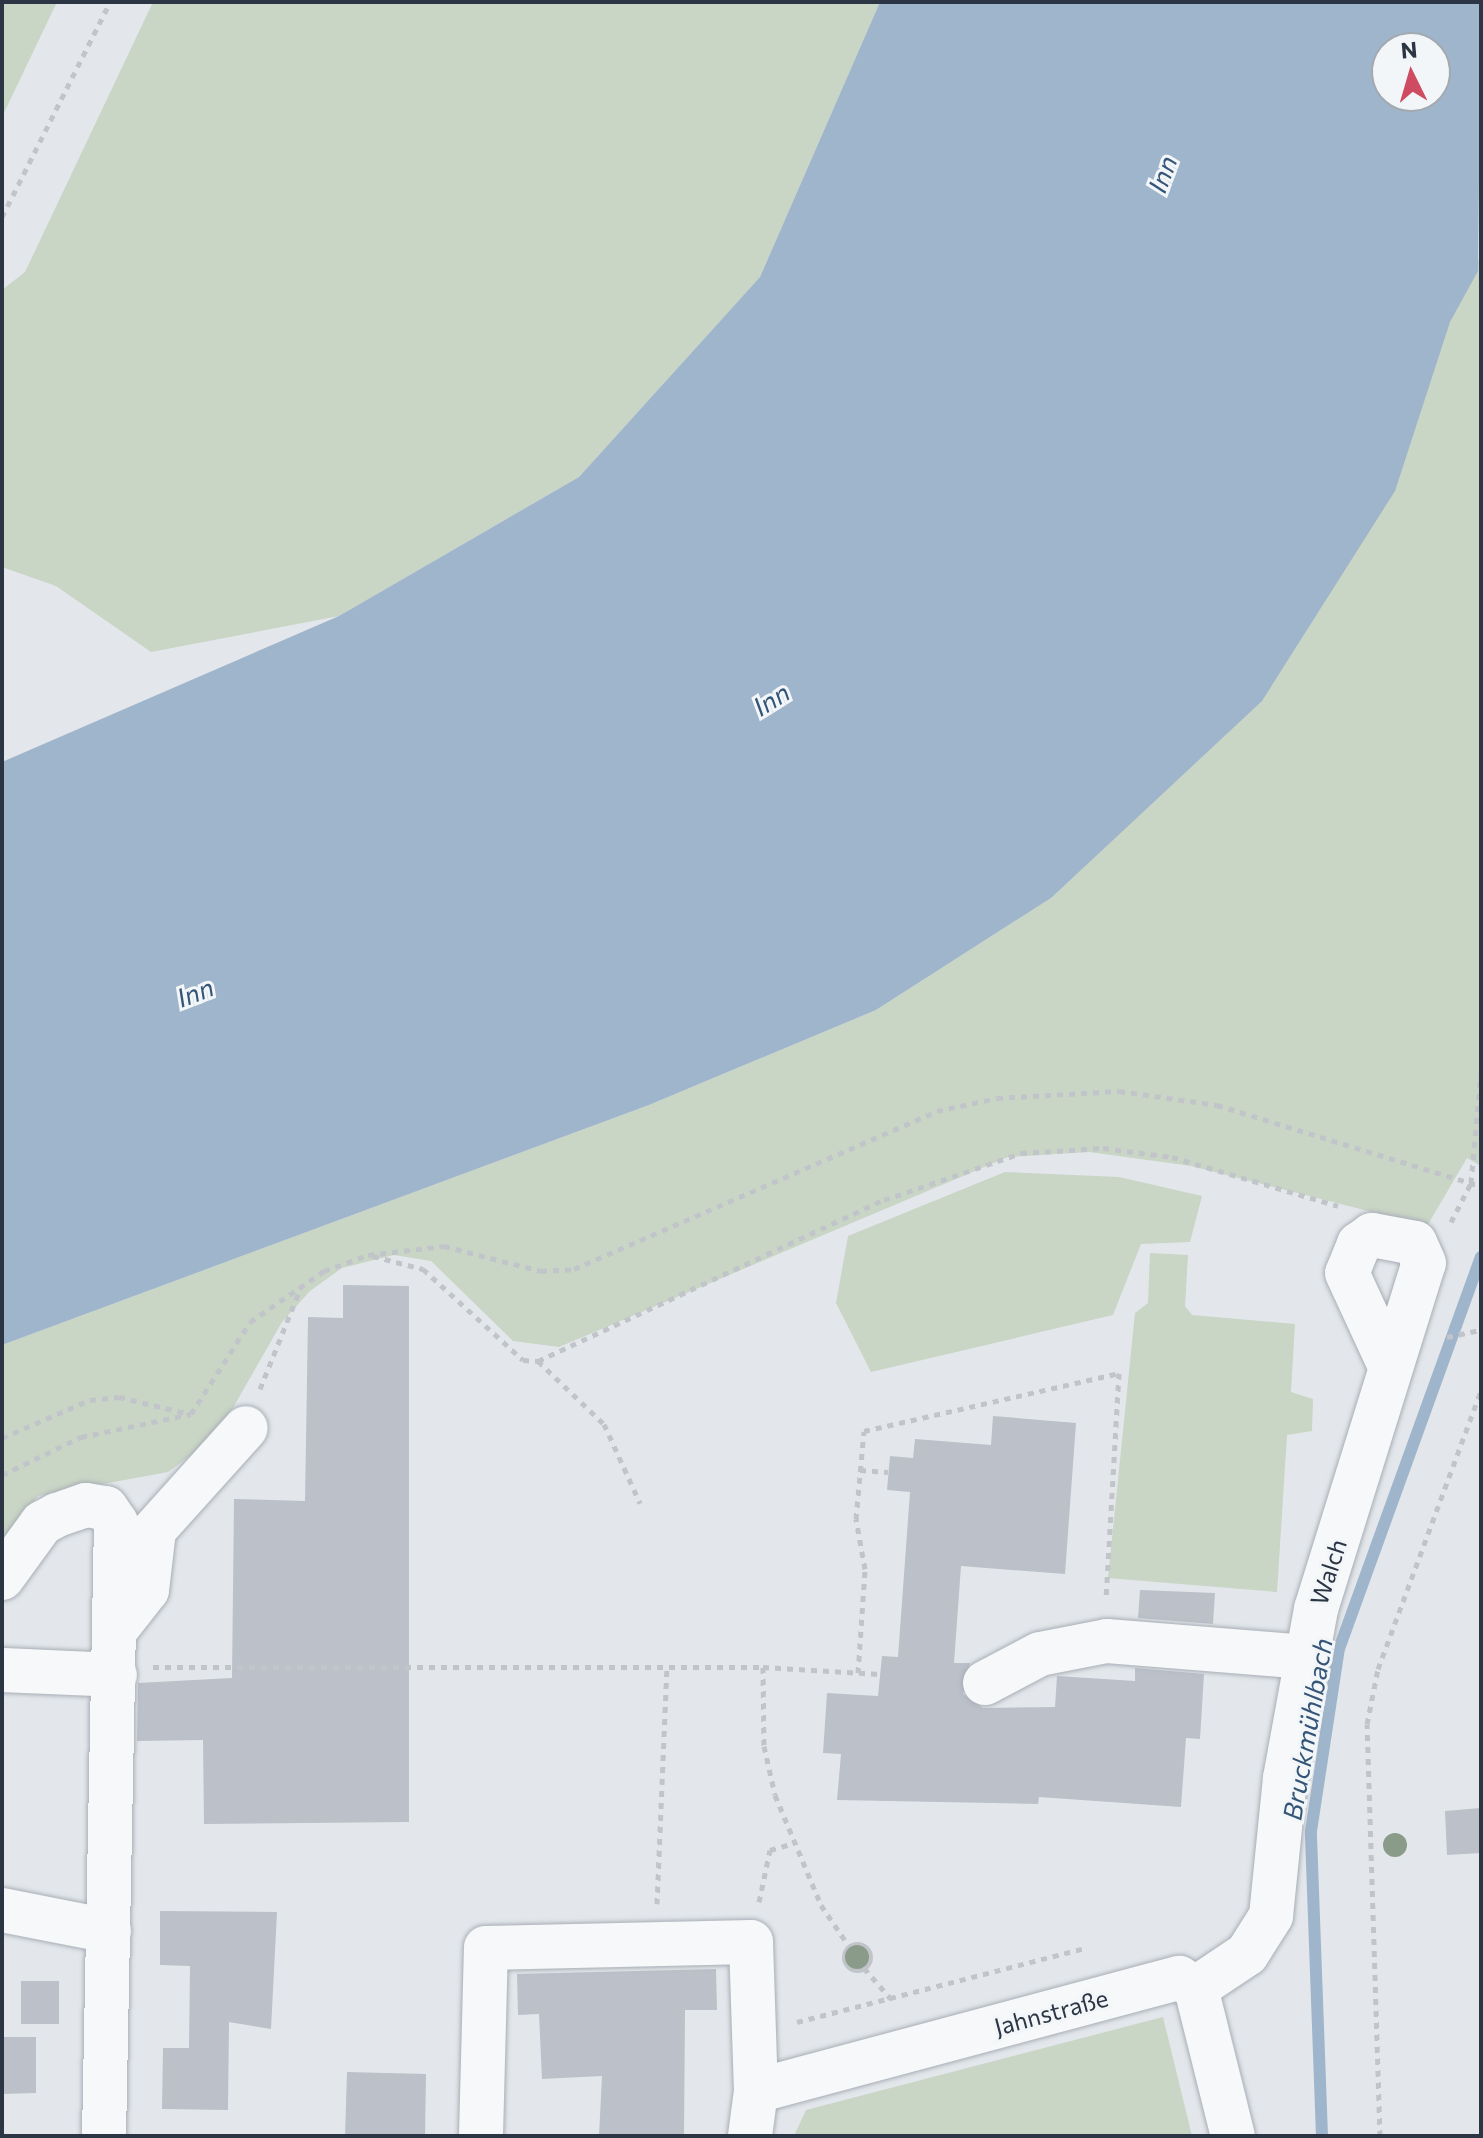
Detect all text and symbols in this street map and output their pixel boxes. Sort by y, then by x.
north arrow [1371,32,1451,112]
text: N [1400,35,1418,64]
water label: Inn [1141,151,1183,197]
water label: Inn [747,676,795,722]
water label: Inn [172,971,218,1013]
street label: Walch [1304,1535,1352,1609]
water label: Bruckmühlbach [1276,1636,1338,1822]
street label: Jahnstraße [991,1983,1111,2041]

